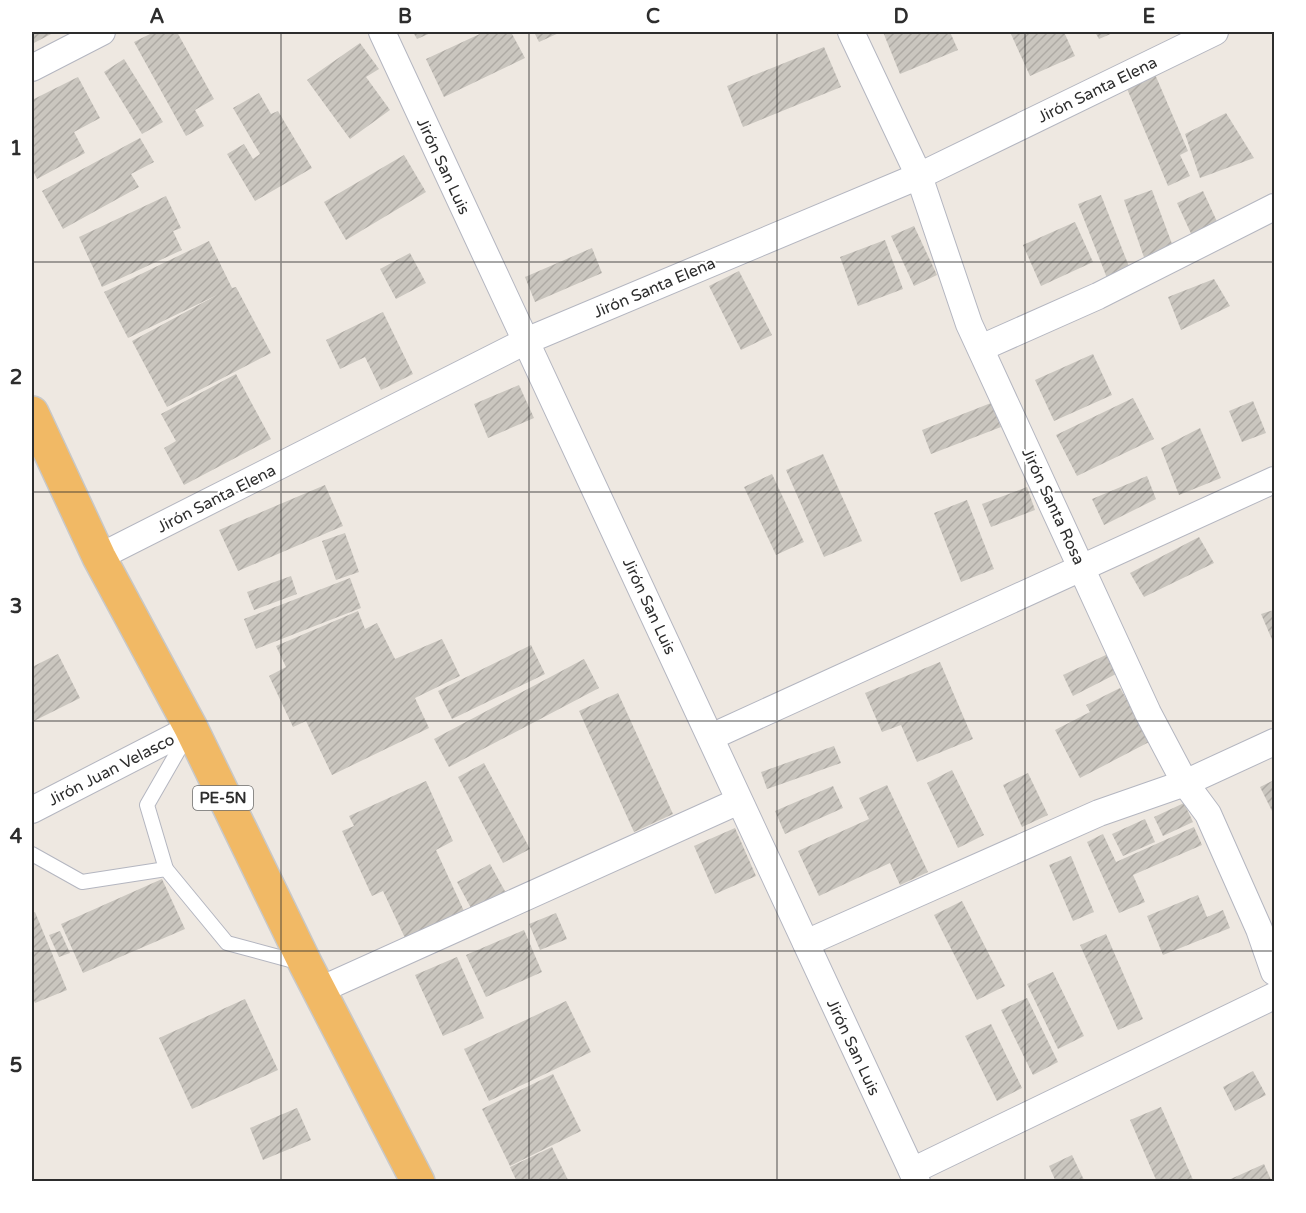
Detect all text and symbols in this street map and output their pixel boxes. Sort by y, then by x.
text: A [150,5,165,29]
text: B [398,5,412,29]
text: C [646,5,660,29]
text: D [893,5,909,29]
text: E [1143,5,1156,29]
street label: Jirón Santa Elena [1034,52,1161,128]
street label: Jirón San Luis [412,115,474,218]
text: 1 [10,137,22,161]
street label: Jirón Santa Elena [590,253,718,323]
text: 2 [10,366,22,390]
street label: Jirón Santa Rosa [1017,445,1089,568]
street label: Jirón Santa Elena [154,460,279,537]
street label: Jirón San Luis [618,555,680,658]
text: 3 [10,595,22,619]
street label: Jirón Juan Velasco [45,729,178,810]
road number: PE-5N [193,786,253,810]
text: 4 [10,825,23,849]
street label: Jirón San Luis [822,996,884,1099]
text: 5 [10,1054,22,1078]

